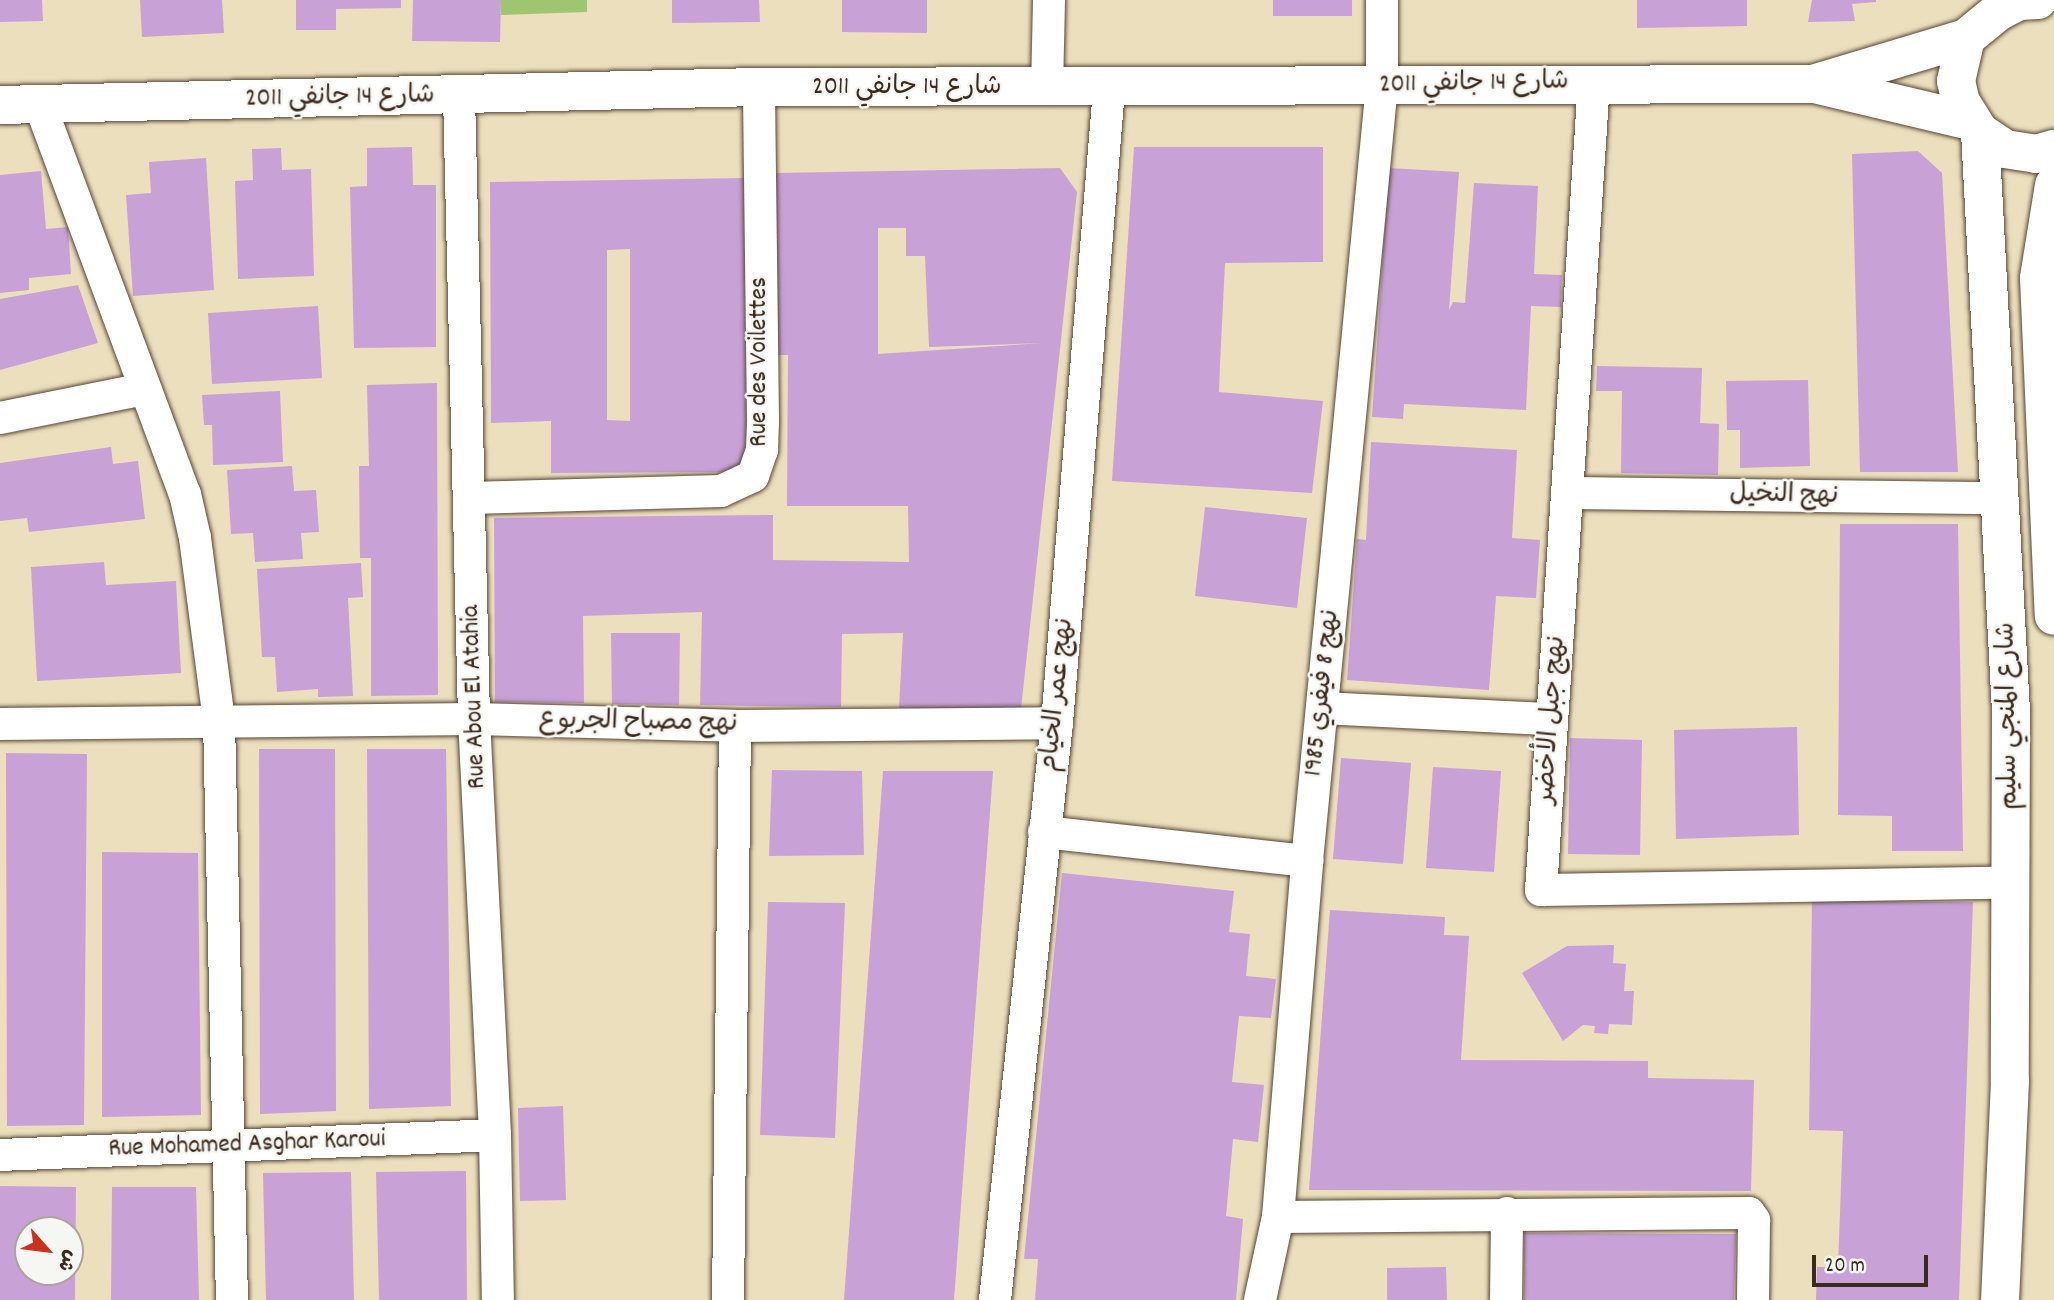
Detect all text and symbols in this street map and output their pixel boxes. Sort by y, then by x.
street label: شارع 14 جانفي 2011 [1379,67,1569,101]
street label: شارع 14 جانفي 2011 [812,72,1002,104]
street label: شارع 14 جانفي 2011 [245,81,435,115]
street label: Rue des Voilettes [744,277,776,447]
street label: نهج النخيل [1729,479,1839,513]
street label: Rue Abou El Atahia [456,604,494,790]
street label: نهج 8 فيفري 1985 [1299,608,1347,778]
street label: نهج عمر الخيام [1034,617,1082,773]
street label: شارع المنجي سليم [1992,622,2026,810]
street label: نهج جبل الأخضر [1531,635,1573,805]
street label: نهج مصباح الجربوع [538,706,738,740]
street label: Rue Mohamed Asghar Karoui [108,1125,386,1165]
north arrow [14,1216,84,1286]
scale bar [1816,1240,1932,1284]
text: ش [49,1245,83,1276]
text: 20 m [1825,1252,1865,1282]

